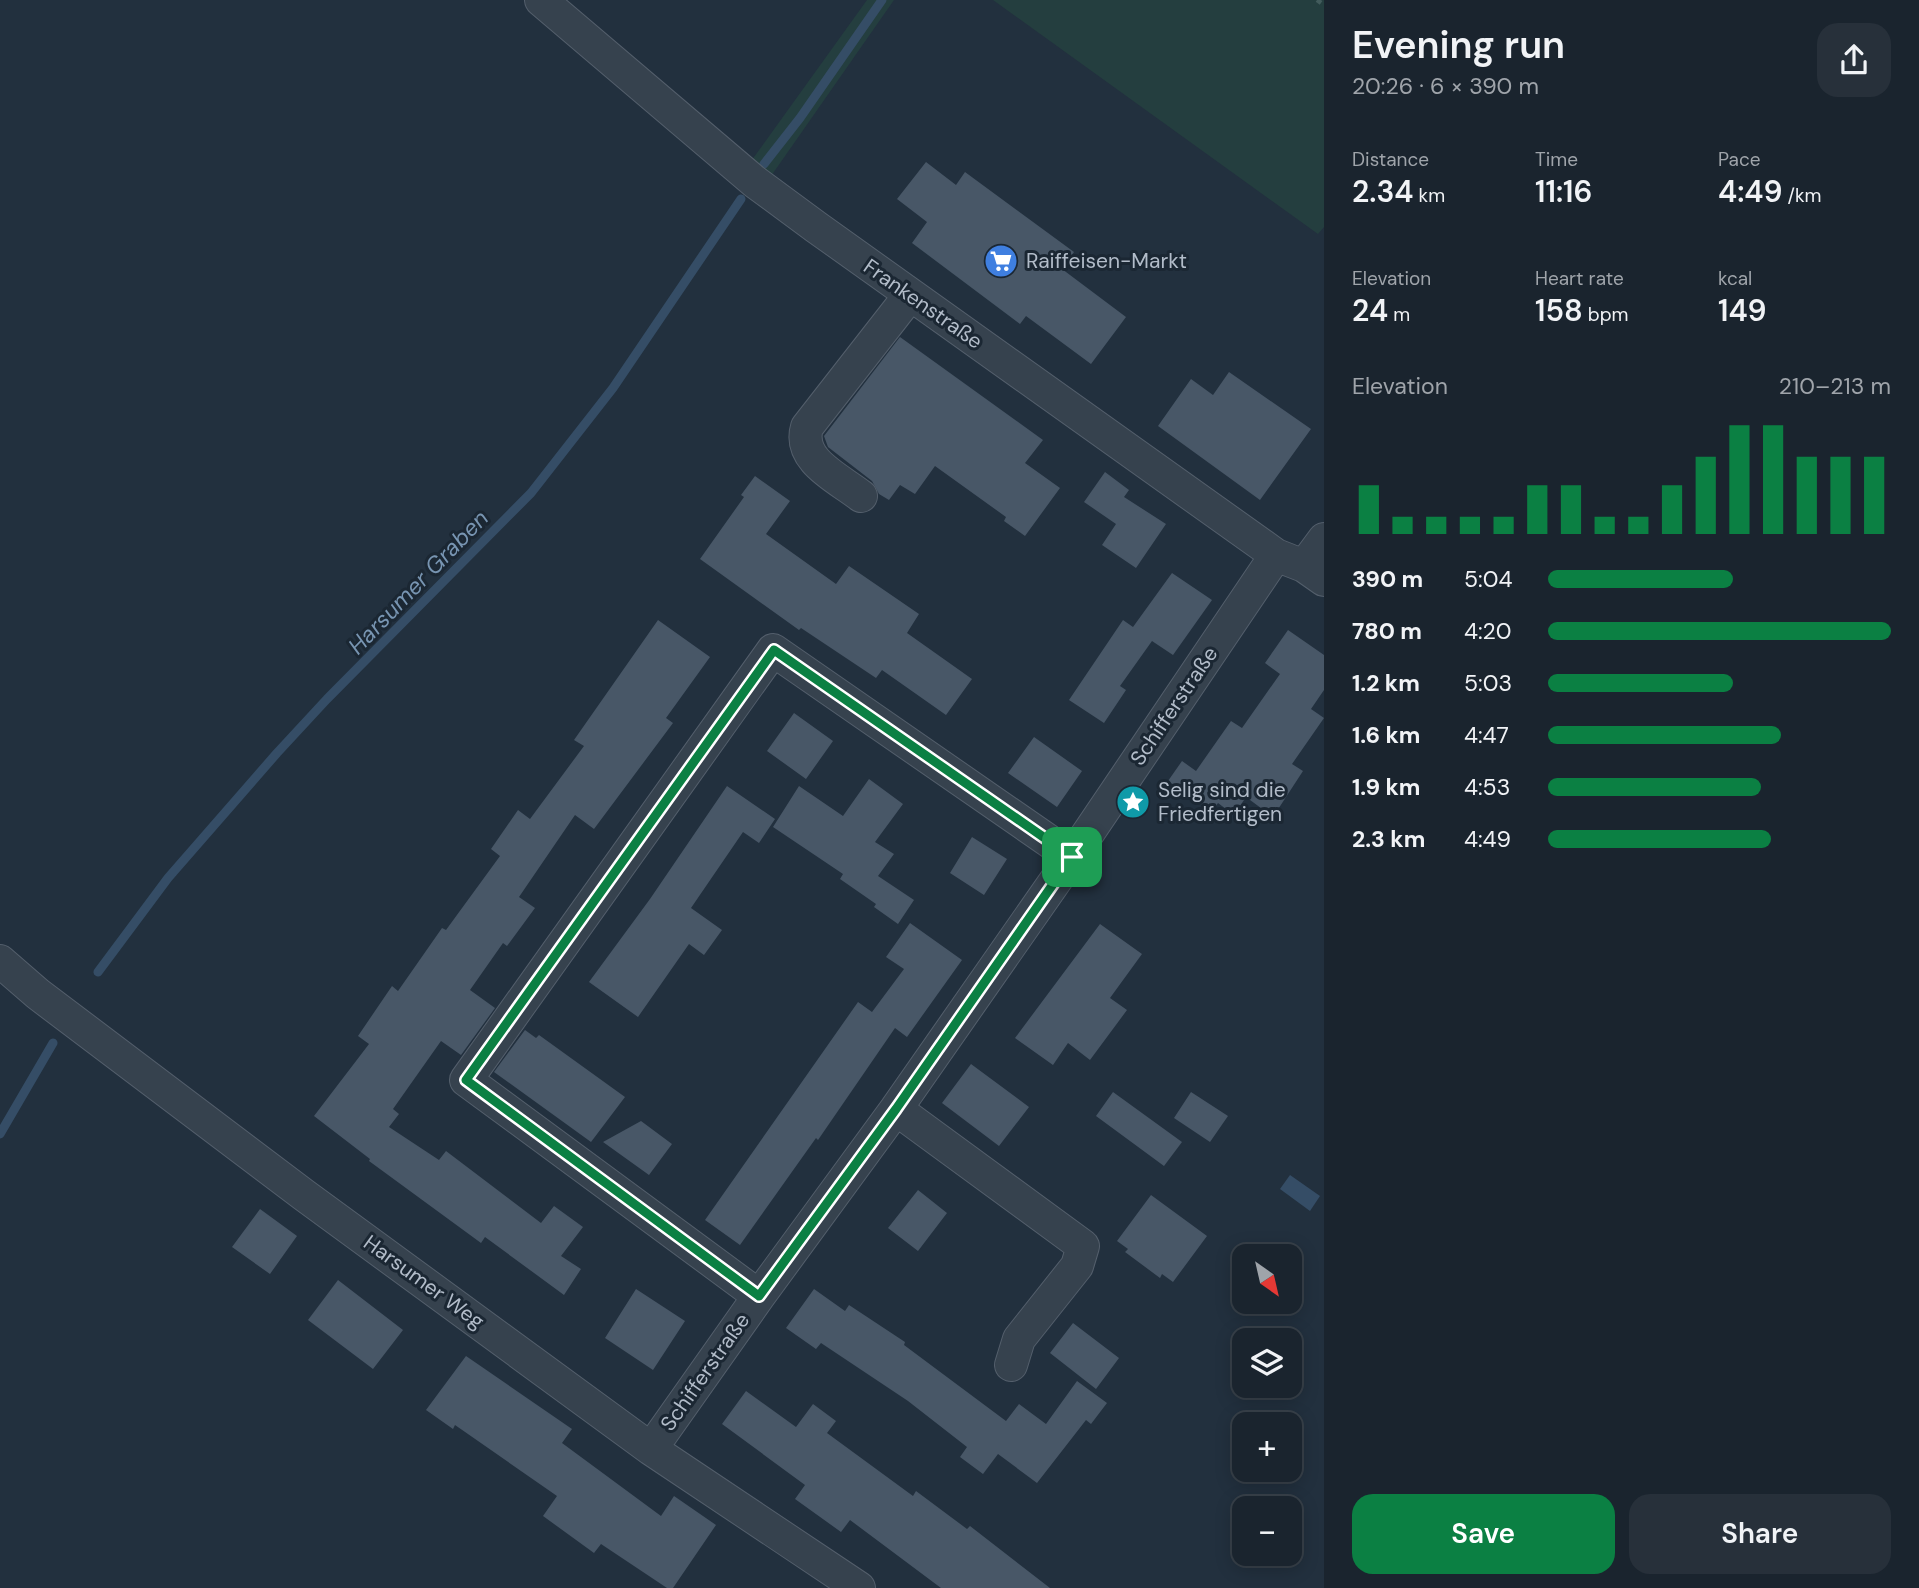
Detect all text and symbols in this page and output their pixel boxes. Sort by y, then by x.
text: Evening run [1352,20,1565,70]
button: share [1817,23,1891,97]
text: 20:26 · 6 × 390 m [1352,71,1539,101]
text: Distance [1352,147,1429,172]
text: Time [1535,147,1578,172]
text: Pace [1718,147,1761,172]
text: 2.34 [1352,172,1414,211]
text: 11:16 [1535,172,1592,211]
text: 4:49 [1718,172,1782,211]
text: km [1414,183,1445,208]
text: /km [1782,183,1821,208]
supermarket icon: Raiffeisen-Markt [982,242,1020,280]
place label: Raiffeisen-Markt [1026,247,1187,275]
street label: Frankenstraße [858,253,988,355]
text: Elevation [1352,266,1431,291]
text: Heart rate [1535,266,1624,291]
text: kcal [1718,266,1752,291]
text: 24 [1352,291,1388,330]
text: 158 [1535,291,1583,330]
text: 149 [1718,291,1767,330]
text: m [1388,302,1410,327]
text: bpm [1583,302,1629,327]
text: Elevation [1352,371,1448,401]
text: 210–213 m [1779,371,1891,401]
water label: Harsumer Graben [341,503,495,661]
text: 390 m [1352,564,1423,594]
text: 5:04 [1464,564,1512,594]
text: 780 m [1352,616,1422,646]
text: 4:20 [1464,616,1511,646]
street label: Schifferstraße [1124,641,1224,771]
text: 1.2 km [1352,668,1420,698]
text: 5:03 [1464,668,1512,698]
text: 1.6 km [1352,720,1420,750]
text: 4:47 [1464,720,1509,750]
text: 1.9 km [1352,772,1420,802]
text: 4:53 [1464,772,1510,802]
place label: Selig sind die Friedfertigen [1158,776,1286,828]
place icon: Selig sind die Friedfertigen [1114,783,1152,821]
text: 2.3 km [1352,824,1425,854]
text: 4:49 [1464,824,1511,854]
pin [1042,827,1102,887]
icon: arrive [1053,838,1091,876]
street label: Harsumer Weg [358,1229,490,1335]
north arrow [1232,1244,1302,1314]
map controls [1232,1244,1302,1566]
street label: Schifferstraße [654,1307,756,1437]
button: layers [1232,1328,1302,1398]
button: + [1232,1412,1302,1482]
button: Save [1352,1494,1615,1574]
button: Share [1629,1494,1891,1574]
button: − [1232,1496,1302,1566]

